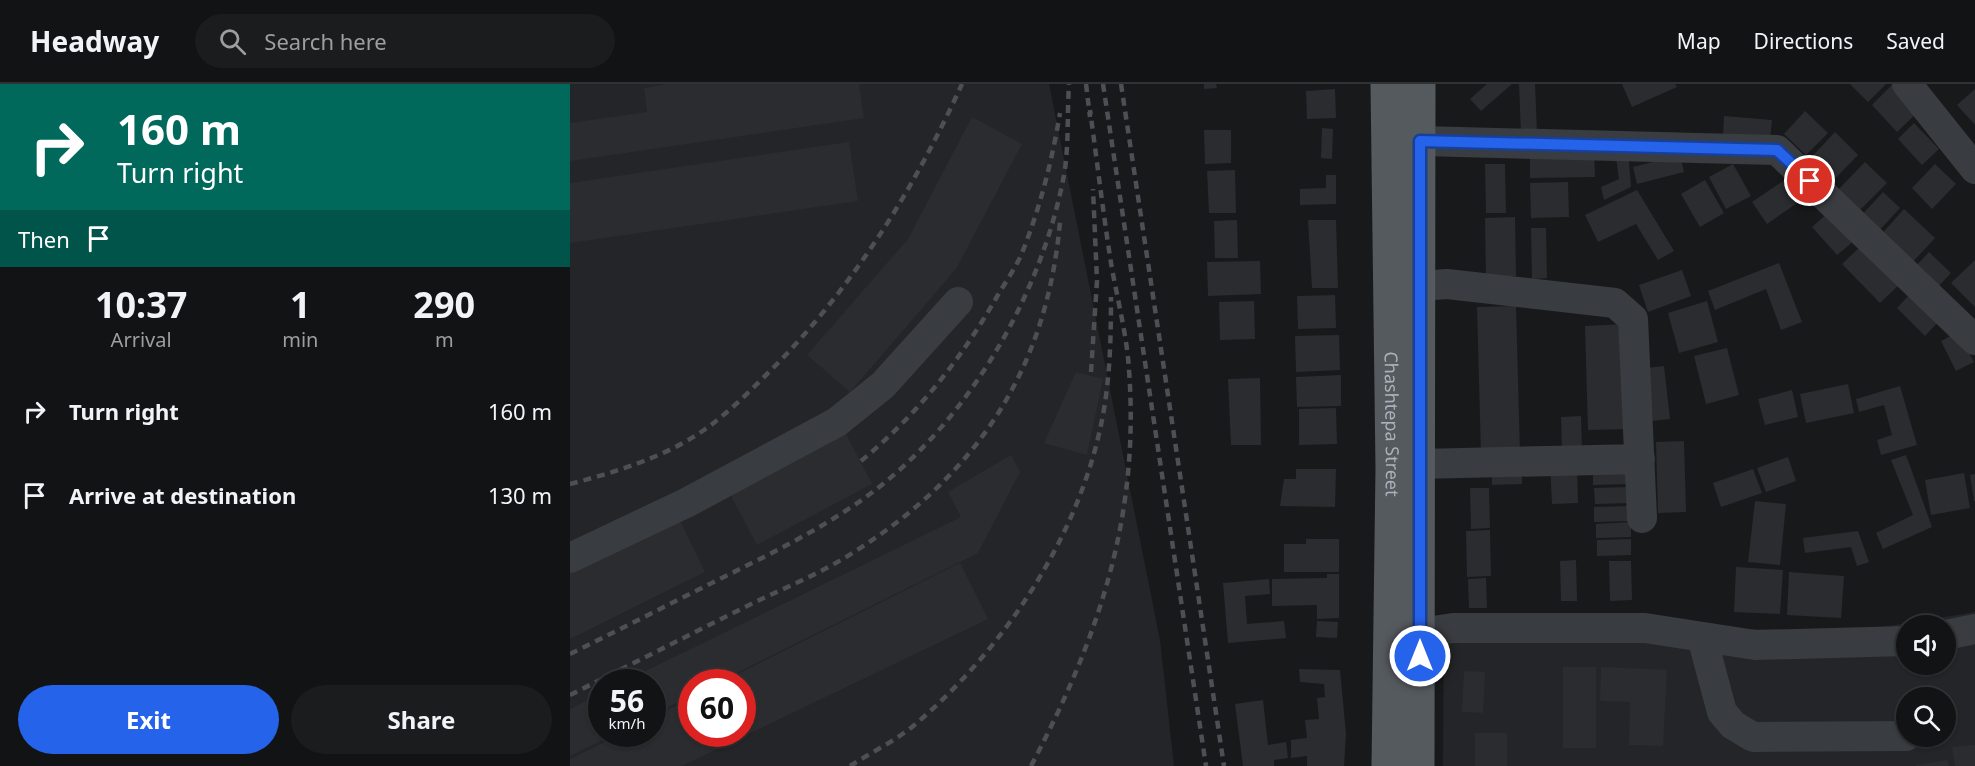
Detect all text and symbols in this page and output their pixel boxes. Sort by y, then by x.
search box [195,14,615,68]
text: Headway [30,22,159,60]
icon: search [216,25,249,58]
text: Search here [264,26,387,56]
text: Map [1677,27,1721,55]
text: Directions [1754,27,1853,55]
text: Saved [1886,27,1945,55]
text: 160 m [117,100,241,157]
icon: right [18,108,96,186]
text: Turn right [117,154,243,191]
pin [1784,155,1835,206]
icon: arrive [1793,164,1826,197]
icon: arrive [82,222,115,255]
text: Then [18,224,70,254]
text: 10:37 [95,280,187,329]
text: 1 [290,280,311,329]
text: 290 [413,280,475,329]
text: Arrival [111,326,172,353]
text: min [282,326,318,353]
text: m [435,326,454,353]
street label: Chashtepa Street [1379,351,1405,497]
icon: right [18,395,51,428]
text: Turn right [69,396,179,426]
text: 160 m [488,396,552,426]
icon: arrive [18,479,51,512]
text: Arrive at destination [69,480,296,510]
text: 130 m [488,480,552,510]
map controls [1896,615,1956,747]
button: sound [1896,615,1956,675]
position arrow [1388,624,1452,688]
speed limit sign: 60 [678,669,756,747]
text: 56 [610,680,644,721]
button: Exit [18,685,279,754]
button: Share [291,685,552,754]
button: search [1896,687,1956,747]
text: km/h [609,713,645,733]

